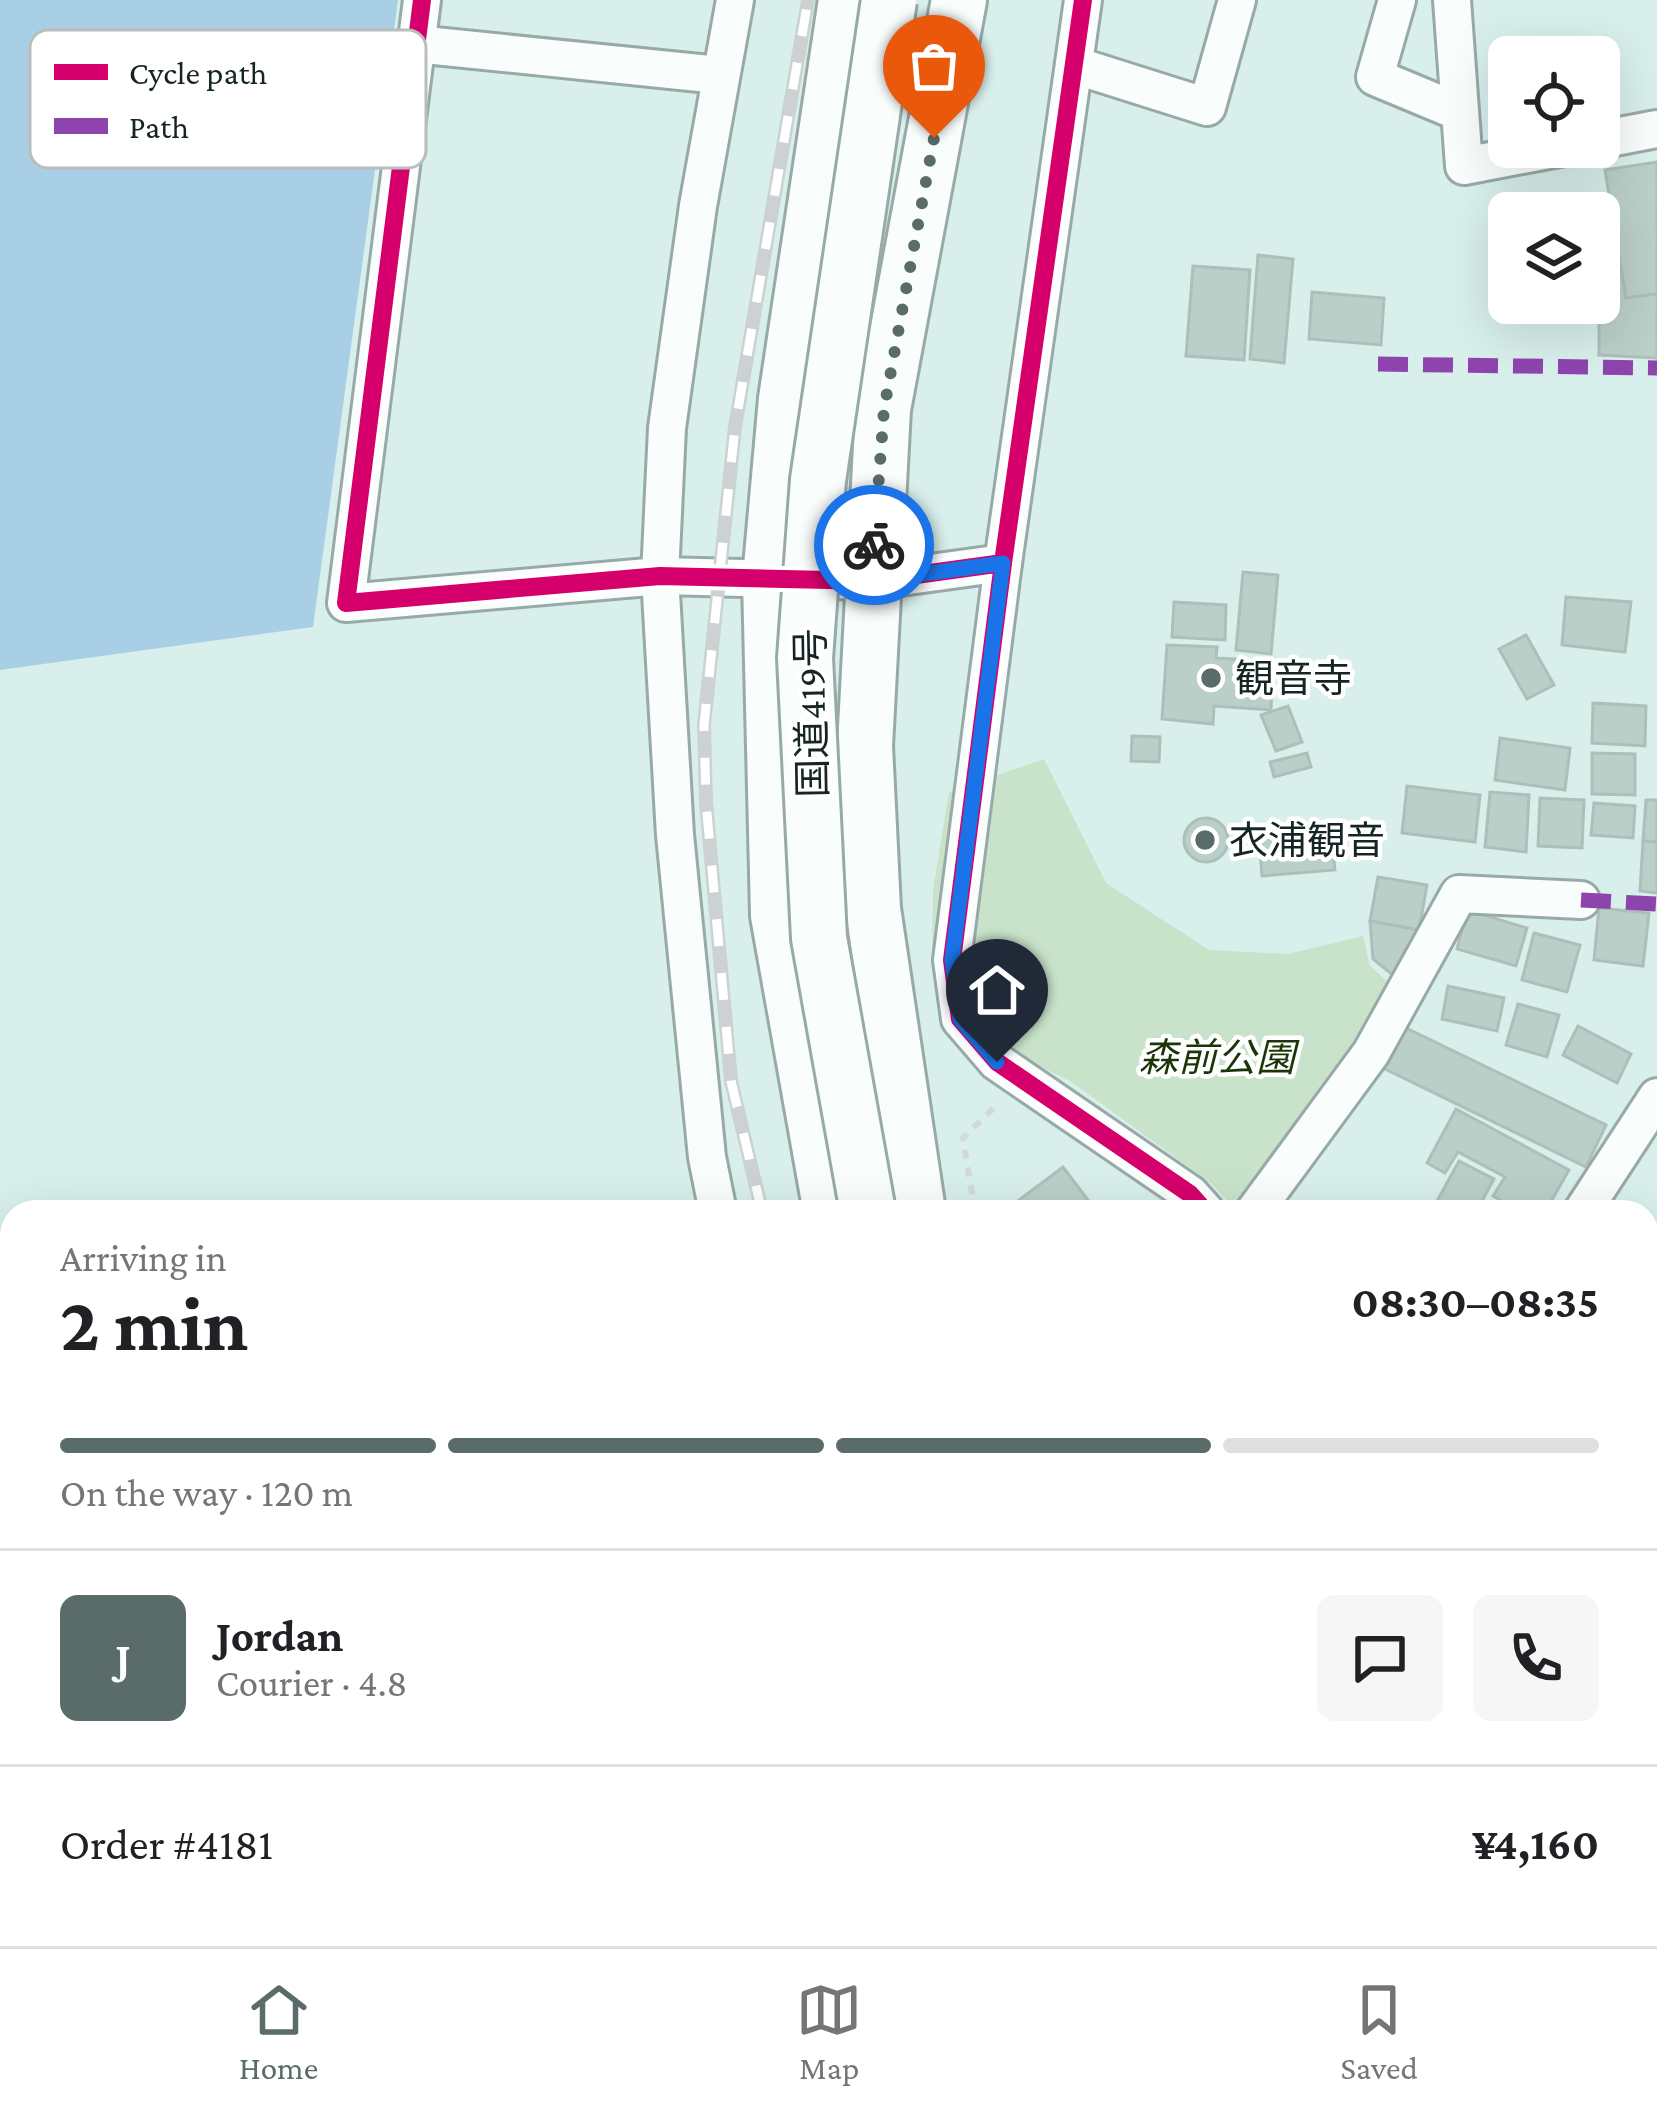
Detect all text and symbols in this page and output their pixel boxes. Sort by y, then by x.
pin [883,15,985,138]
legend [30,30,426,168]
icon: bag [901,33,967,99]
map controls [1488,36,1620,324]
button: locate [1488,36,1620,168]
text: Cycle path [129,54,267,91]
text: Path [129,108,189,145]
button: layers [1488,192,1620,324]
courier [814,485,934,605]
icon: bike [841,512,907,578]
street label: 国道419号 [789,628,834,798]
place label: 観音寺 [1235,657,1352,700]
marker: 観音寺 [1198,665,1224,691]
place label: 衣浦観音 [1229,819,1385,862]
marker: 衣浦観音 [1192,827,1218,853]
pin [946,939,1048,1062]
icon: home [964,957,1030,1023]
park label: 森前公園 [1139,1036,1300,1079]
text: Arriving in [60,1236,227,1279]
text: 08:30–08:35 [1352,1277,1599,1327]
text: 2 min [60,1280,248,1367]
text: On the way · 120 m [60,1471,353,1514]
button: chat [1317,1595,1443,1721]
button: phone [1473,1595,1599,1721]
text: Jordan [216,1611,343,1661]
text: J [115,1633,131,1683]
text: Courier · 4.8 [216,1661,408,1704]
text: Order #4181 [60,1819,273,1869]
text: ¥4,160 [1472,1819,1599,1869]
tab: Home [239,1977,318,2086]
tab: Map [796,1977,862,2086]
tab: Saved [1341,1977,1418,2086]

